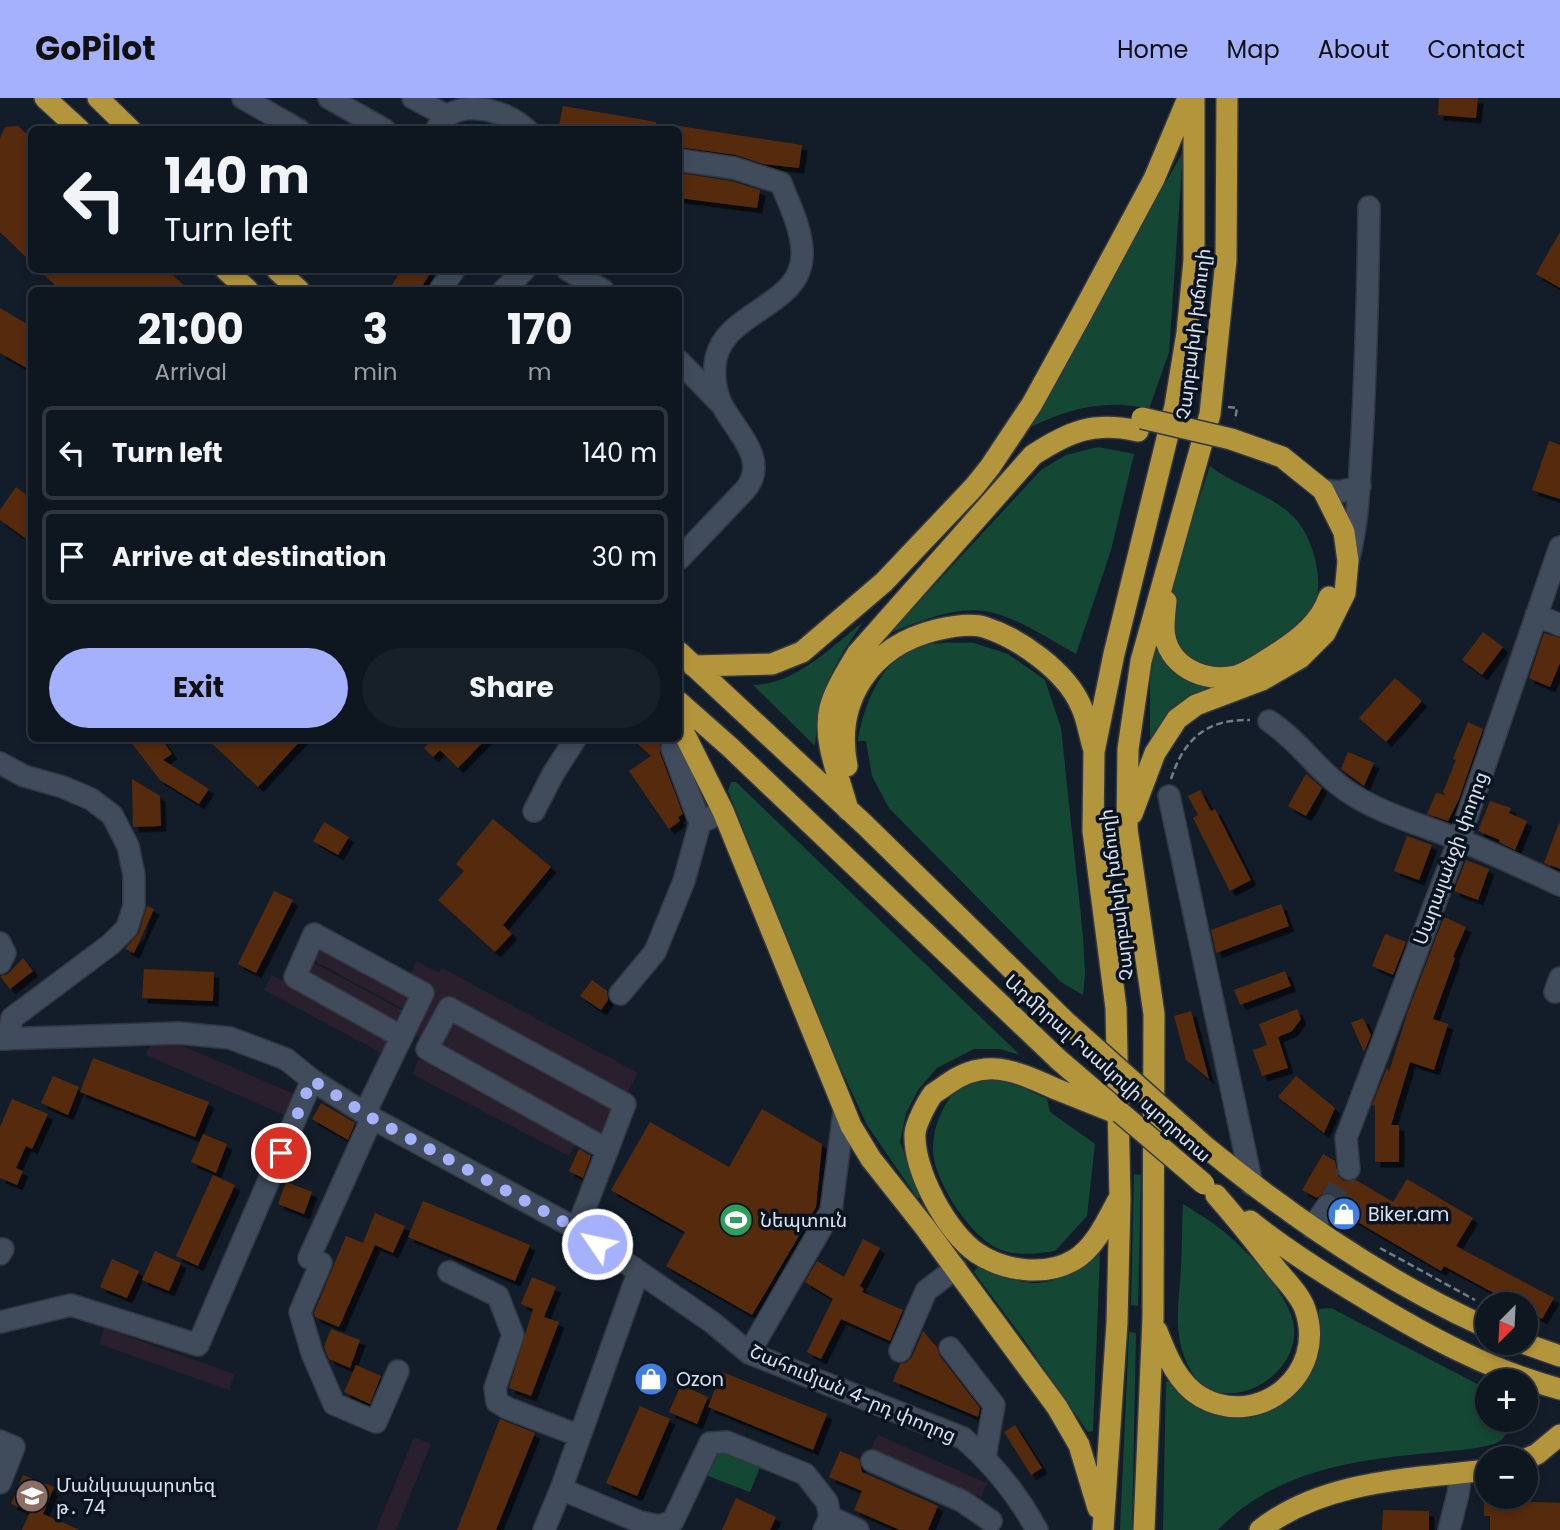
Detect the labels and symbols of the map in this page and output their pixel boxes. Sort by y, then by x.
street label: Չարբախի խճուղի [1170,247,1217,421]
street label: Սարալանջի փողոց [1407,768,1494,949]
street label: Չարբախի խճուղի [1093,808,1140,982]
street label: Ադմիրալ Իսակովի պողոտա [999,968,1217,1169]
pin [251,1123,311,1183]
shop icon: Biker.am [1325,1195,1363,1233]
sports icon: Նեպտուն [717,1201,755,1239]
place label: Biker.am [1368,1201,1449,1228]
position arrow [560,1207,634,1281]
place label: Նեպտուն [760,1207,847,1234]
north arrow [1475,1292,1538,1354]
street label: Շահումյան 4-րդ փողոց [745,1338,960,1449]
shop icon: Ozon [632,1360,670,1398]
place label: Ozon [676,1366,724,1393]
place label: Մանկապարտեզ թ․ 74 [56,1472,217,1521]
school or university icon: Մանկապարտեզ թ․ 74 [13,1477,51,1515]

